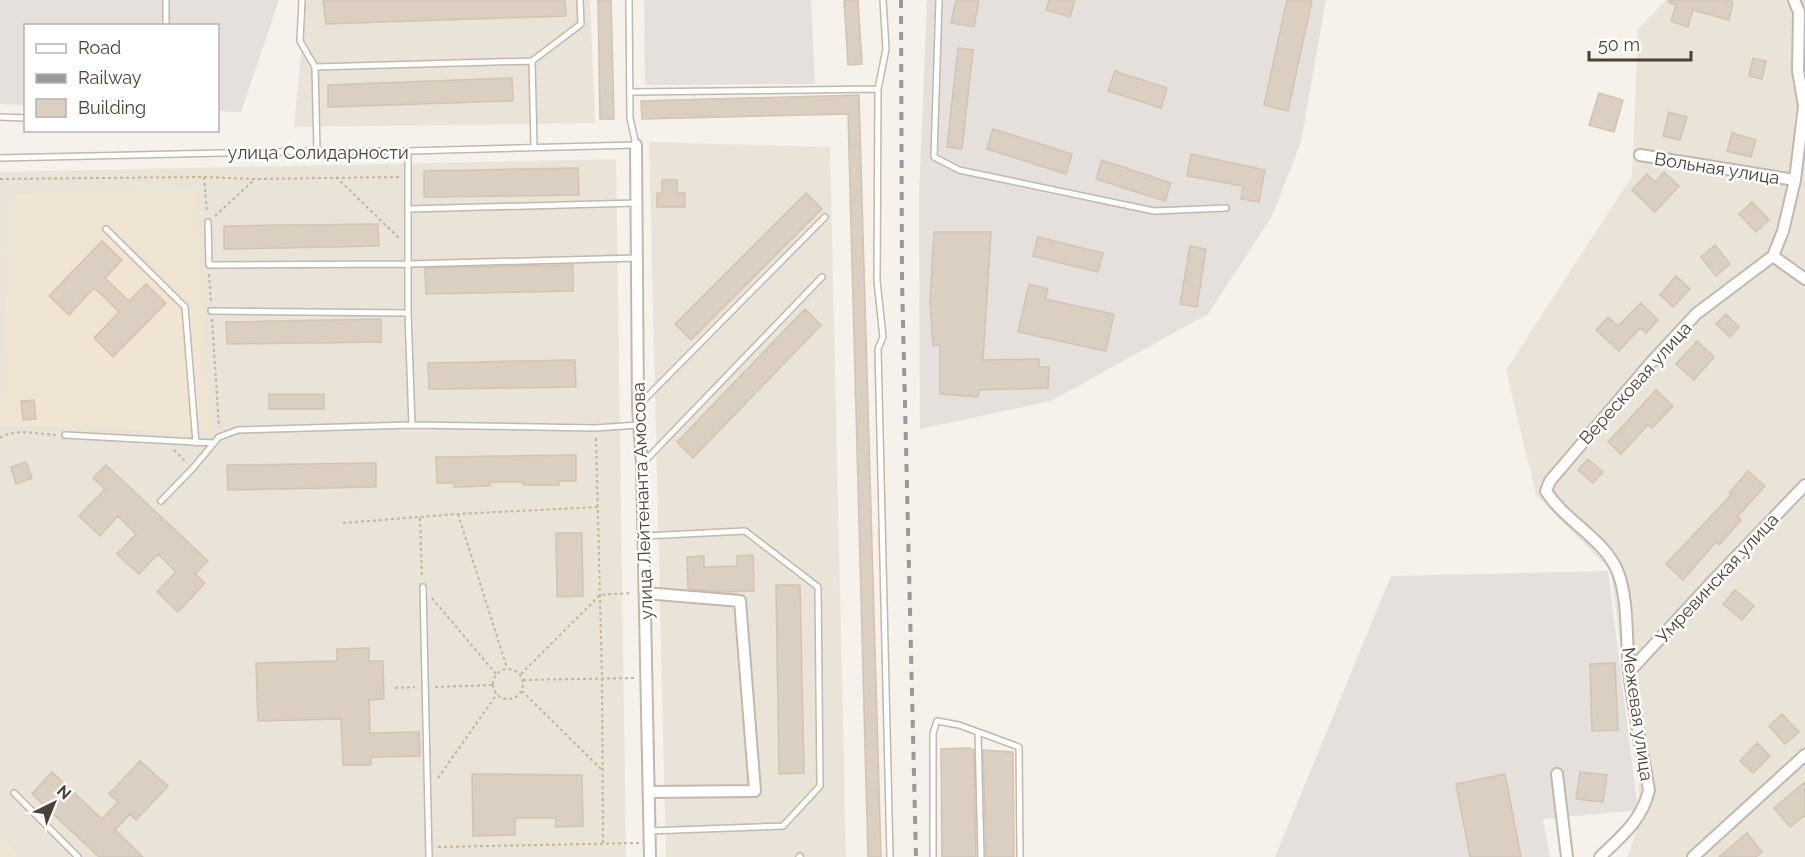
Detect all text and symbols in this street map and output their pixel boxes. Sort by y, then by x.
legend [24,24,219,132]
scale bar [1589,24,1691,62]
text: 50 m [1598,34,1640,55]
text: Road [78,37,121,58]
text: Railway [78,67,142,88]
text: Building [78,97,146,118]
street label: улица Солидарности [227,142,409,163]
street label: Вольная улица [1653,148,1781,188]
street label: Вересковая улица [1575,317,1695,449]
street label: улица Лейтенанта Амосова [627,382,657,620]
street label: Умревинская улица [1652,509,1782,647]
street label: Межевая улица [1618,646,1658,782]
north arrow [24,773,84,833]
text: N [53,781,75,804]

